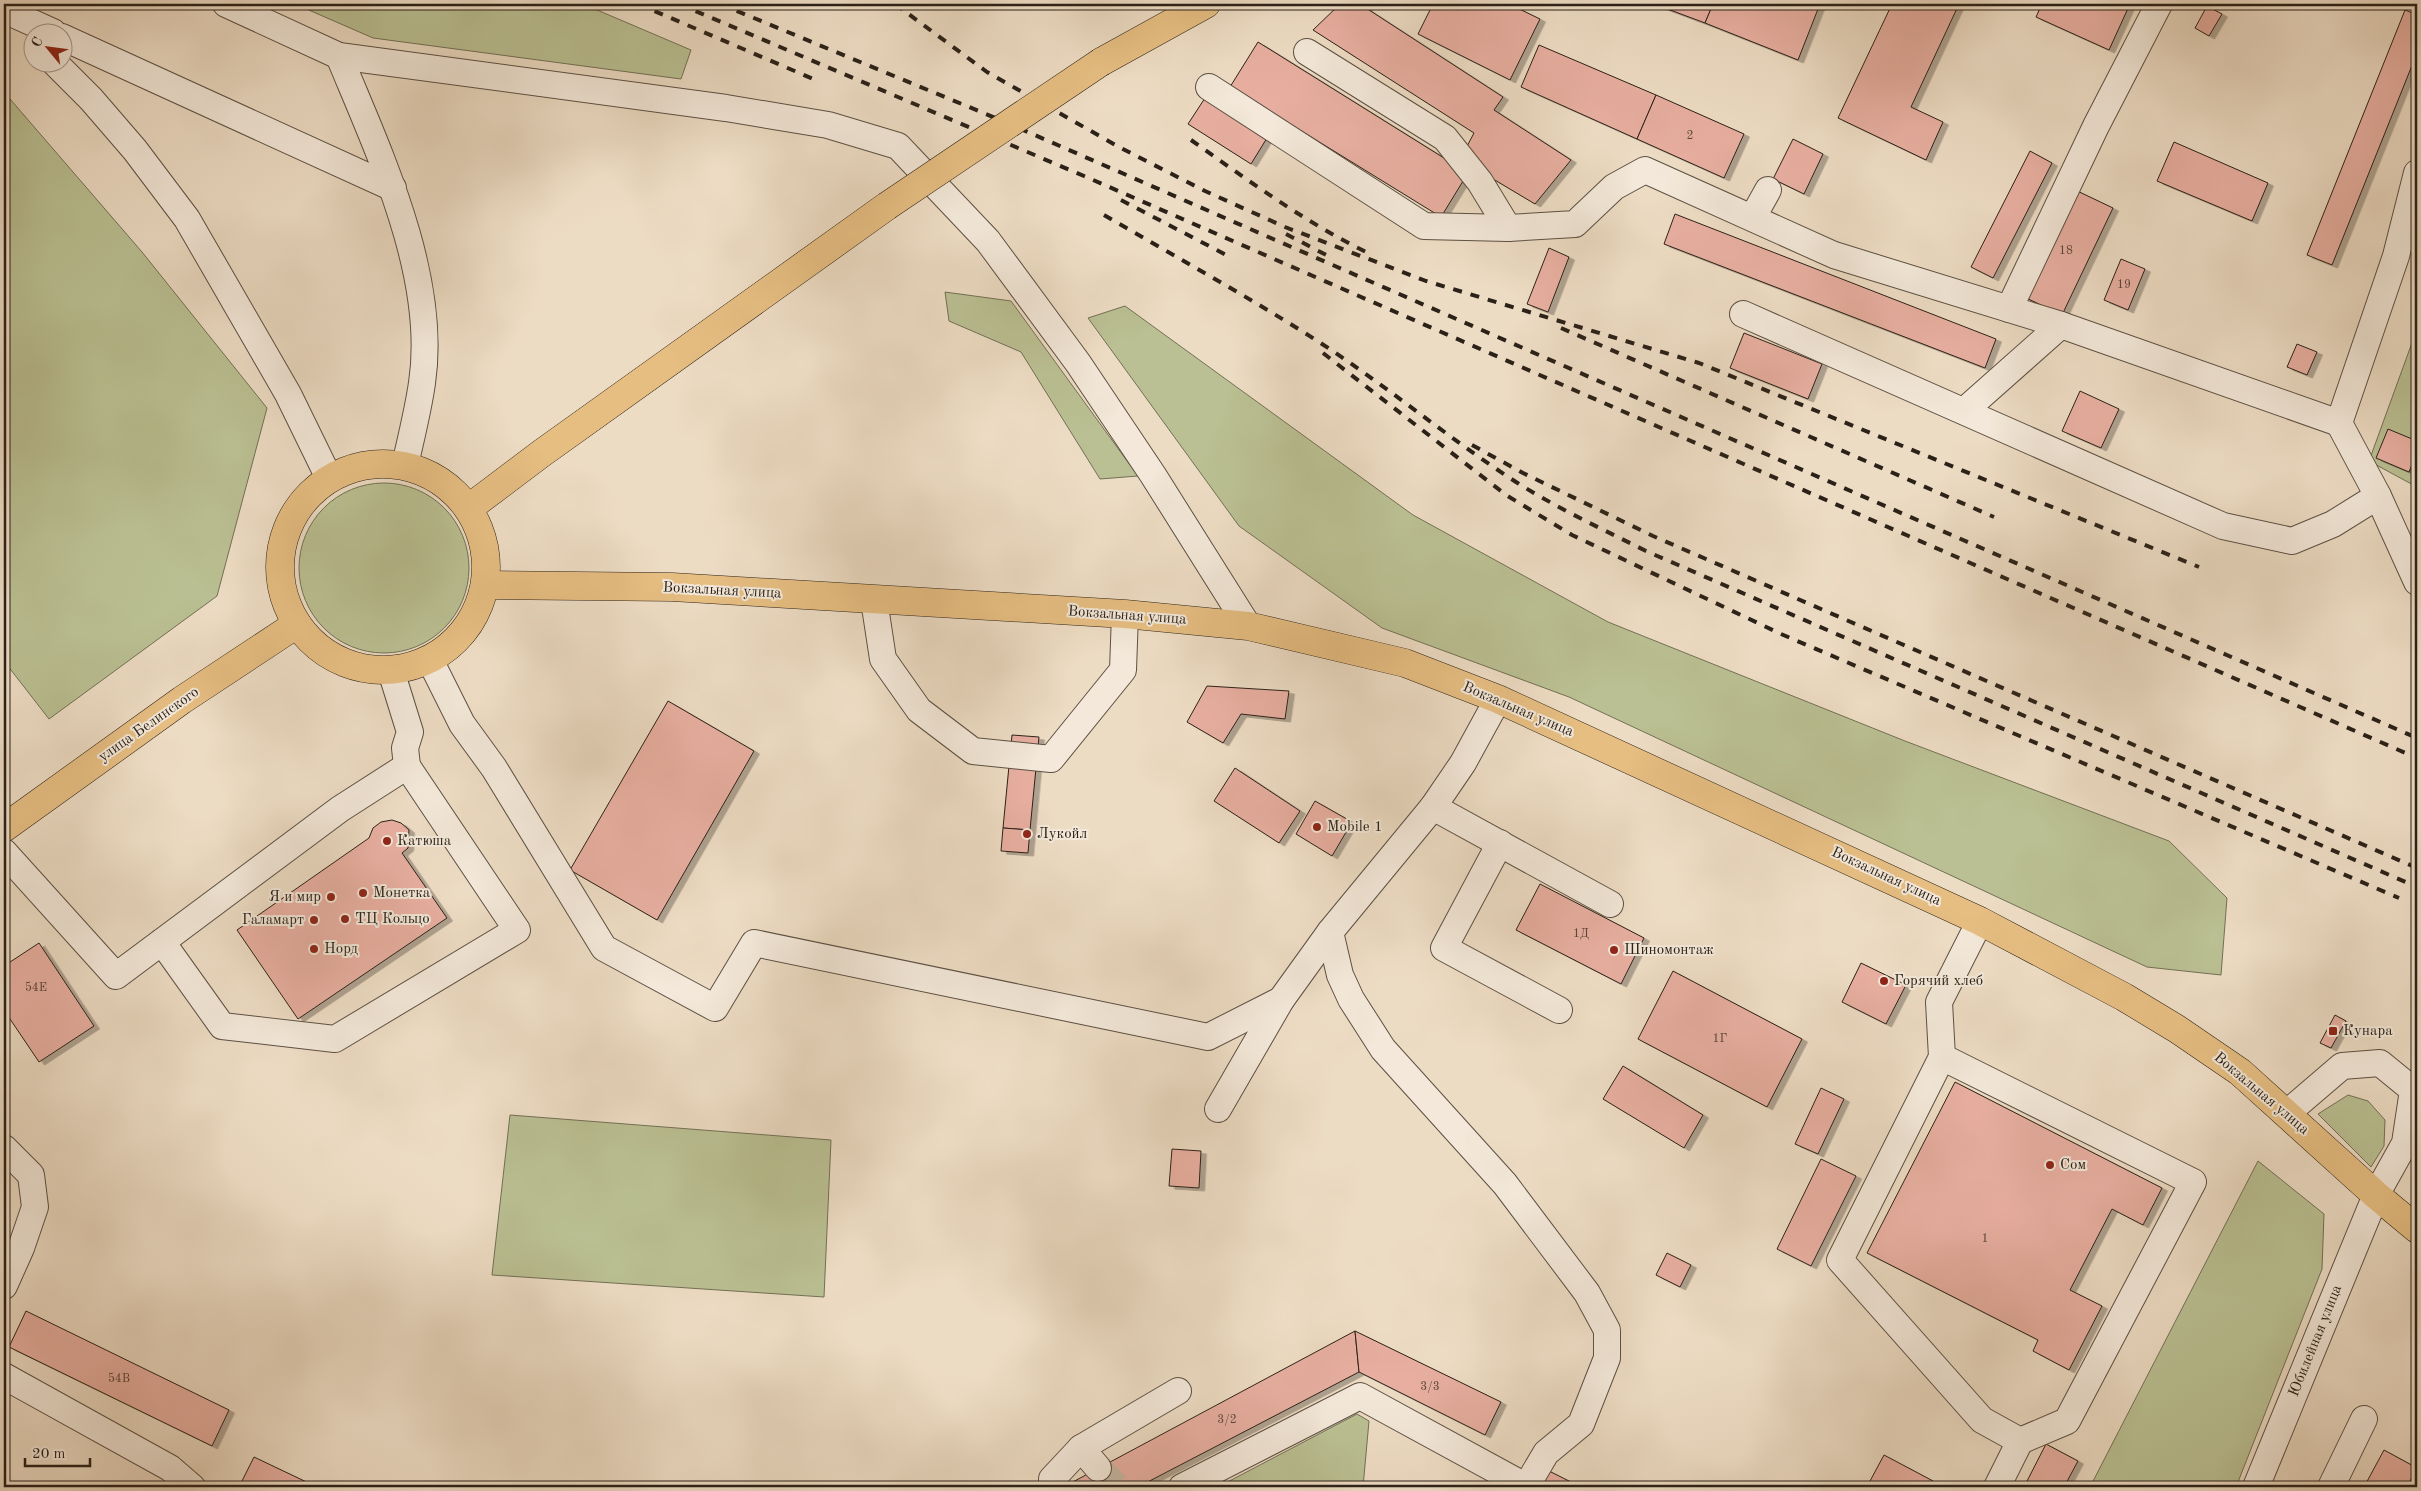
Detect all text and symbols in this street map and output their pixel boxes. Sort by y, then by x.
north arrow [22,22,72,72]
text: С [29,35,46,50]
house number: 2 [1687,130,1693,142]
house number: 18 [2059,245,2073,257]
house number: 19 [2117,279,2131,291]
street label: Вокзальная улица [662,580,782,602]
street label: Вокзальная улица [1067,604,1187,628]
street label: Вокзальная улица [1460,680,1576,740]
street label: улица Белинского [96,685,202,765]
place label: Mobile 1 [1327,820,1383,835]
marker: Mobile 1 [1311,821,1323,833]
place label: Лукойл [1037,827,1087,842]
marker: Лукойл [1021,828,1033,840]
place label: Катюша [397,834,452,849]
marker: Катюша [381,835,393,847]
street label: Вокзальная улица [1829,845,1944,909]
place label: Монетка [373,886,431,901]
marker: Монетка [357,887,369,899]
place label: Я и мир [269,890,321,905]
marker: Я и мир [325,891,337,903]
place label: ТЦ Кольцо [355,912,430,927]
place label: Галамарт [242,913,304,928]
marker: ТЦ Кольцо [339,913,351,925]
marker: Галамарт [308,914,320,926]
house number: 1Д [1573,928,1589,940]
place label: Норд [324,942,359,957]
marker: Норд [308,943,320,955]
place label: Шиномонтаж [1624,943,1714,958]
marker: Шиномонтаж [1608,944,1620,956]
place label: Горячий хлеб [1894,974,1983,989]
marker: Горячий хлеб [1878,975,1890,987]
house number: 54Е [25,981,47,994]
place label: Кунара [2343,1024,2393,1039]
marker: Кунара [2327,1025,2339,1037]
house number: 1Г [1713,1033,1728,1045]
street label: Вокзальная улица [2211,1050,2312,1138]
place label: Сом [2060,1158,2086,1173]
marker: Сом [2044,1159,2056,1171]
house number: 1 [1982,1233,1988,1245]
street label: Юбилейная улица [2287,1282,2345,1399]
house number: 54В [108,1372,130,1385]
house number: 3/3 [1420,1381,1440,1393]
house number: 3/2 [1217,1414,1237,1426]
scale bar [25,1436,90,1468]
text: 20 m [32,1447,66,1462]

